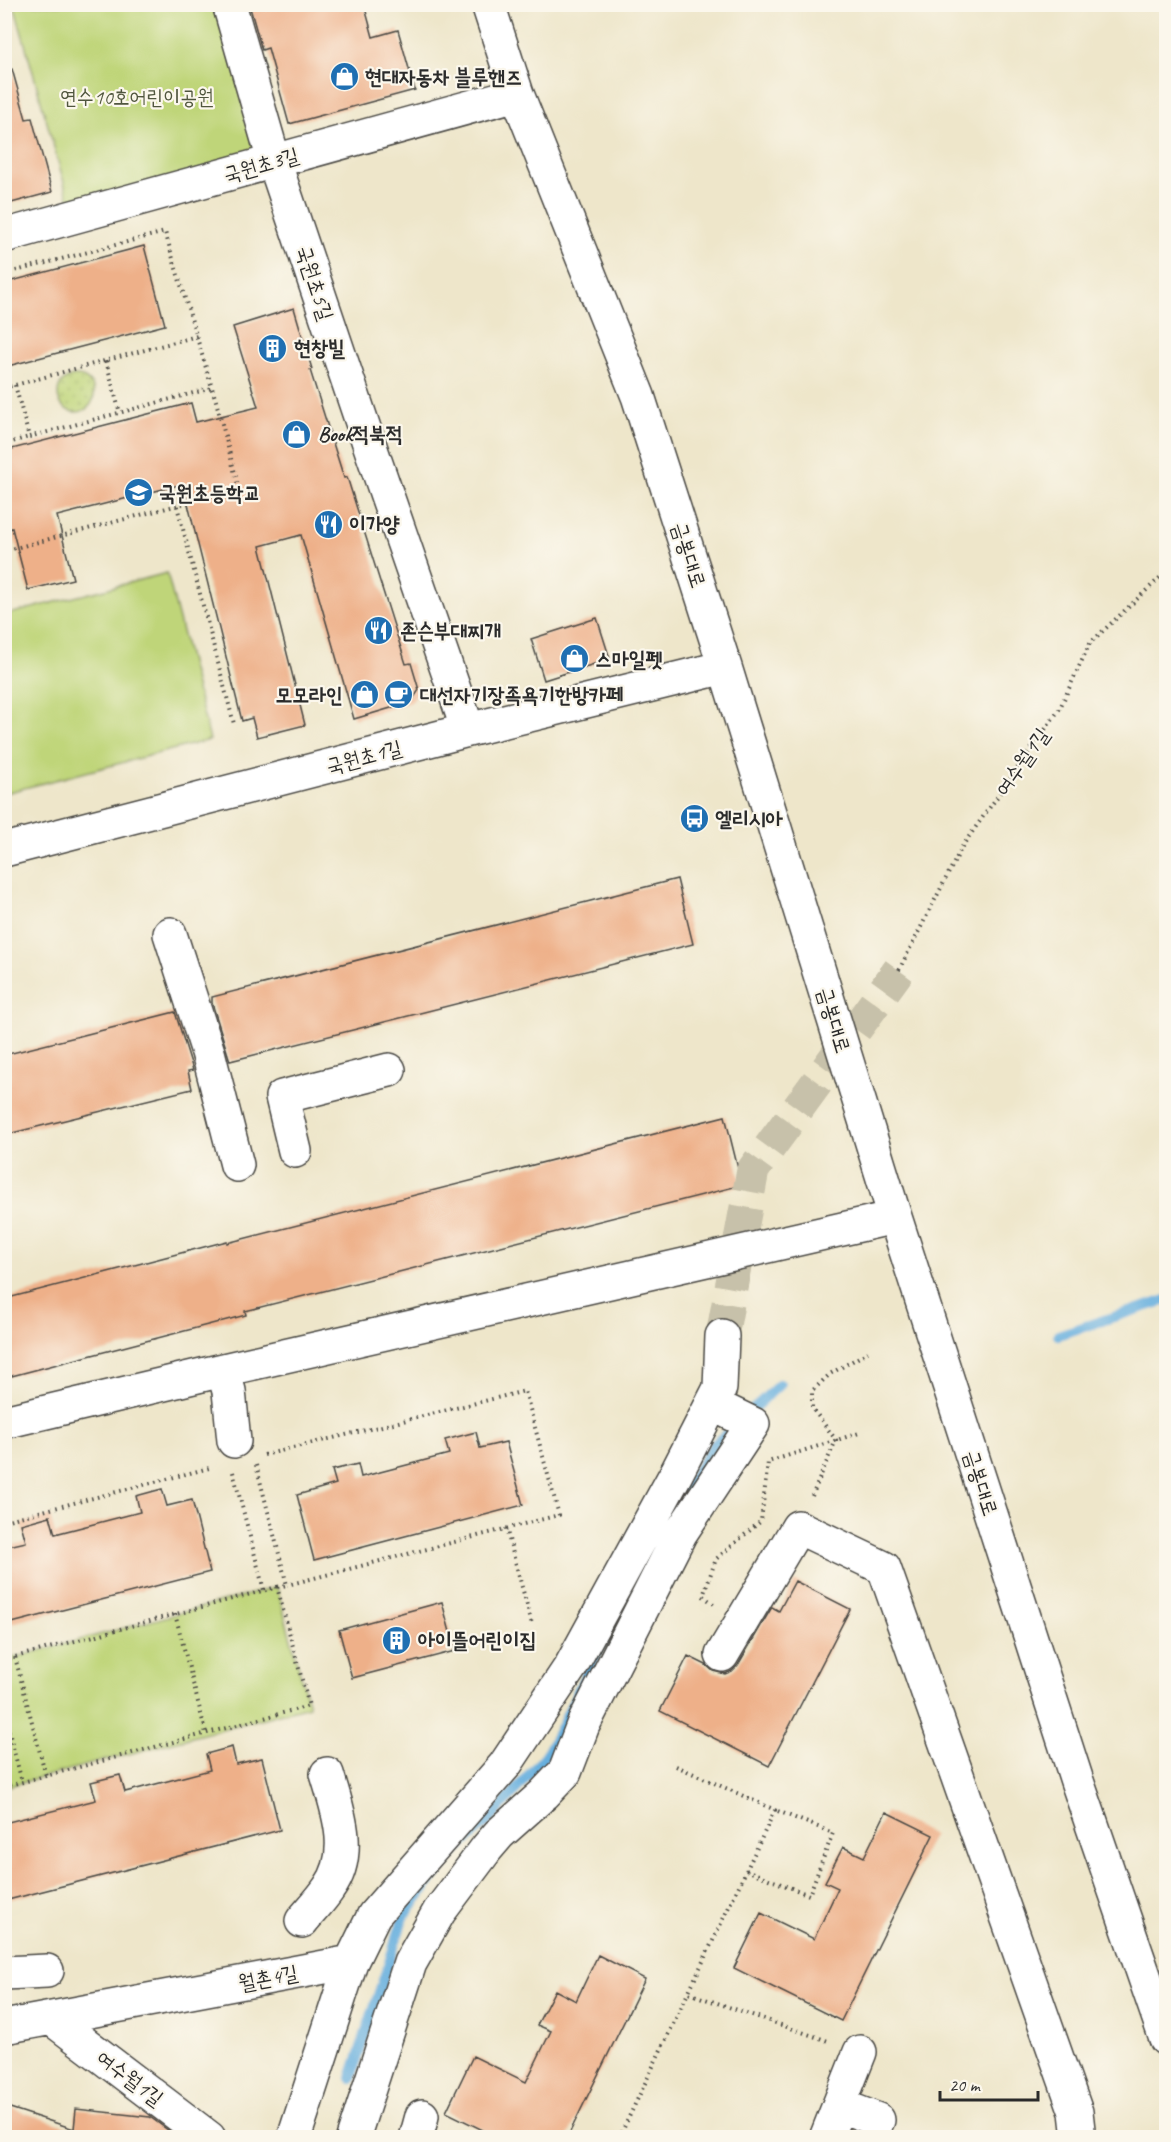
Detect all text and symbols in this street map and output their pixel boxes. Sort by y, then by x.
shop icon: 현대자동차 블루핸즈 [328,61,360,93]
place label: 현대자동차 블루핸즈 [365,64,522,90]
park label: 연수10호어린이공원 [60,84,214,110]
street label: 국원초3길 [220,142,302,188]
street label: 국원초5길 [291,242,339,324]
building icon: 현창빌 [257,332,289,364]
place label: 현창빌 [294,335,346,361]
shop icon: Book적북적 [281,418,313,450]
place label: Book적북적 [318,421,403,447]
school or university icon: 국원초등학교 [122,477,154,509]
place label: 국원초등학교 [159,480,260,506]
restaurant icon: 이가양 [312,508,344,540]
place label: 이가양 [349,511,400,537]
street label: 금봉대로 [666,519,712,591]
restaurant icon: 존슨부대찌개 [363,615,395,647]
place label: 존슨부대찌개 [400,618,501,644]
shop icon: 스마일펫 [558,643,590,675]
place label: 스마일펫 [595,646,663,672]
shop icon: 모모라인 [348,679,380,711]
cafe icon: 대선자기장족욕기한방카페 [383,679,415,711]
place label: 모모라인 [275,682,343,708]
place label: 대선자기장족욕기한방카페 [420,682,623,708]
street label: 여수월1길 [989,723,1055,801]
street label: 국원초1길 [323,734,405,780]
bus stop icon: 엘리시아 [678,803,710,835]
place label: 엘리시아 [715,806,783,832]
street label: 금봉대로 [812,984,856,1056]
street label: 금봉대로 [958,1447,1004,1519]
building icon: 아이뜰어린이집 [381,1624,413,1656]
place label: 아이뜰어린이집 [418,1627,536,1653]
street label: 월촌4길 [236,1959,300,1997]
street label: 여수월1길 [91,2044,169,2112]
scale bar [940,2064,1038,2102]
text: 20 m [949,2074,982,2096]

